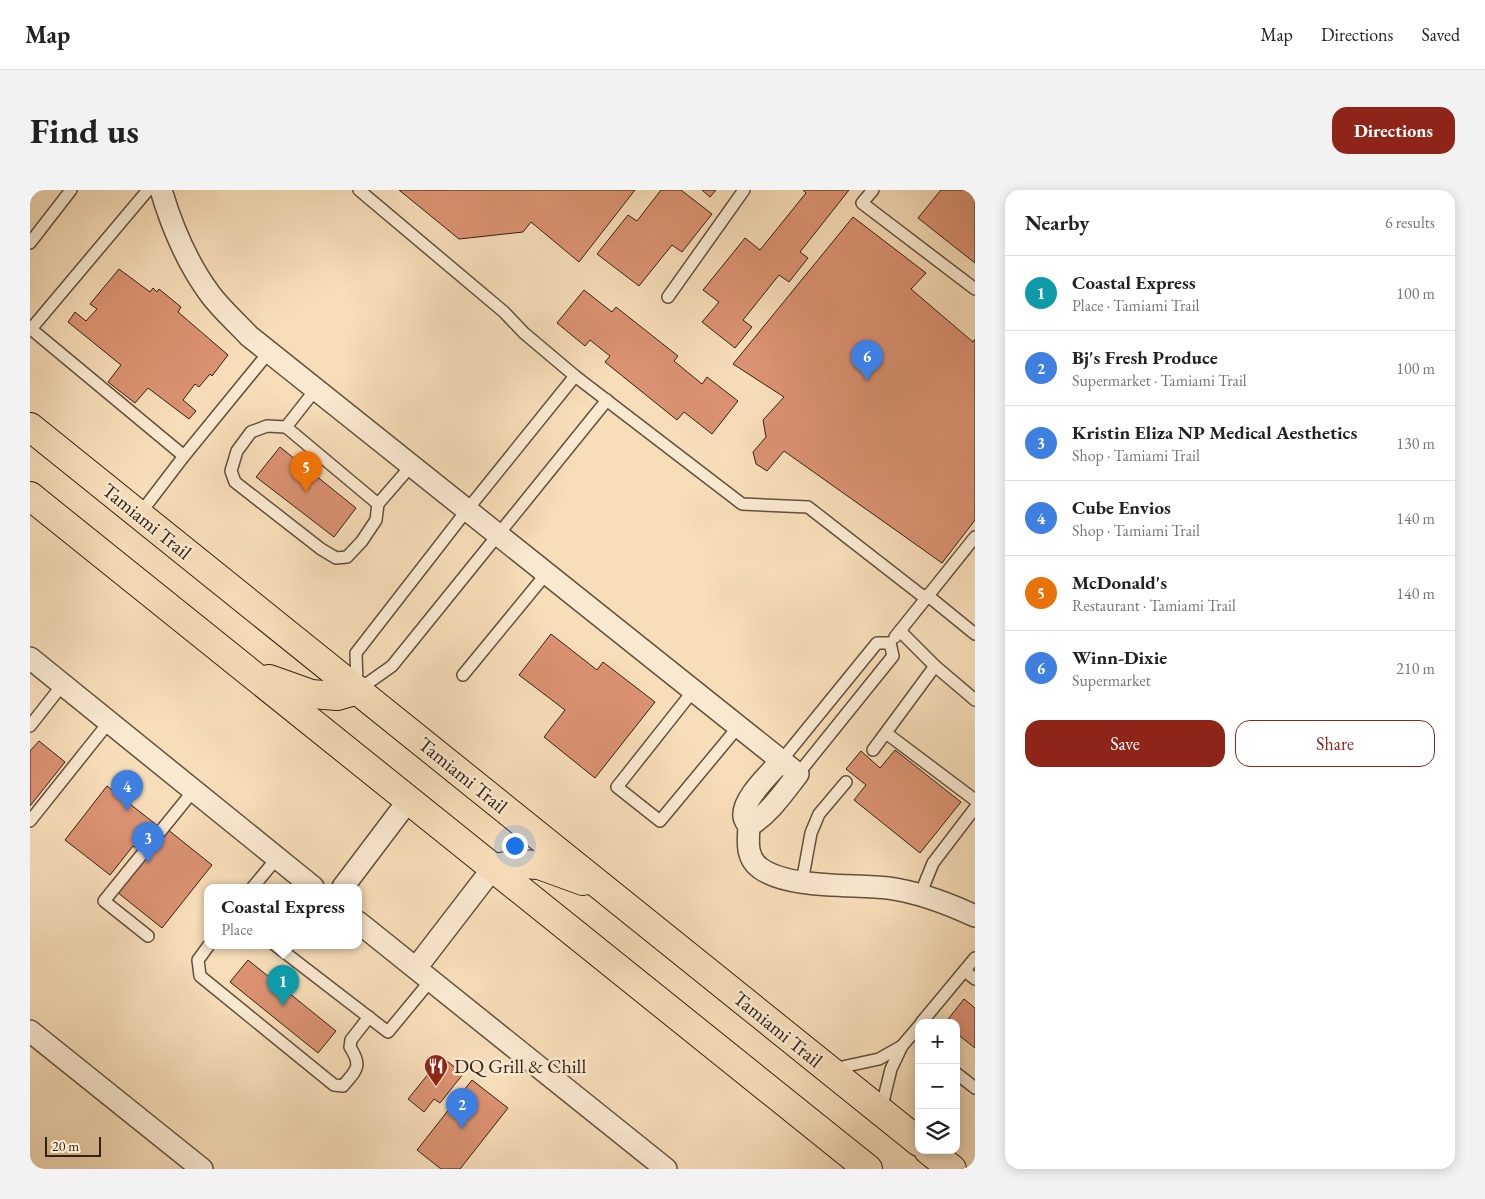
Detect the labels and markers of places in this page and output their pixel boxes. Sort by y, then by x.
pin: 6 [851,340,883,381]
pin: 5 [290,451,322,492]
pin: 4 [111,770,143,811]
pin: 3 [132,822,164,863]
pin: 1 [267,965,299,1006]
restaurant icon: DQ Grill & Chill [423,1053,449,1087]
place label: DQ Grill & Chill [454,1053,586,1079]
pin: 2 [446,1088,478,1129]

